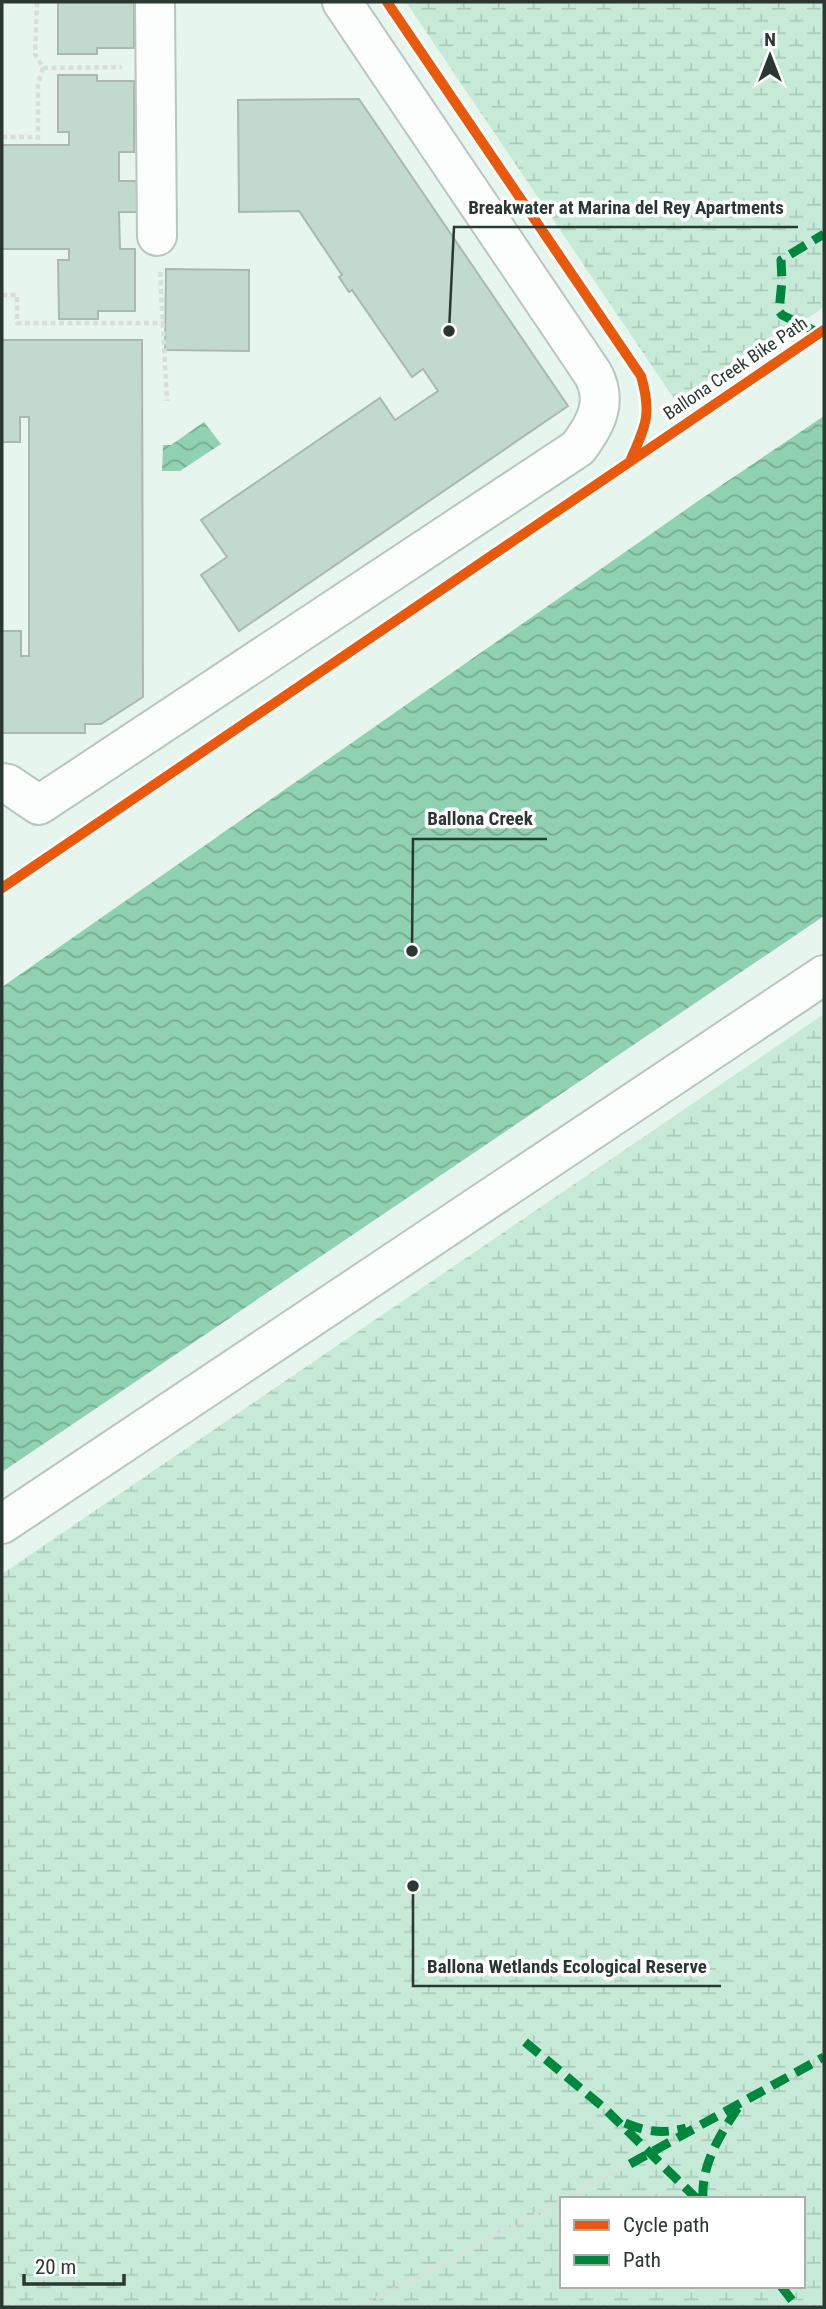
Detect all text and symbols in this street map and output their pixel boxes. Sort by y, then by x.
north arrow [735,21,805,91]
text: N [764,28,776,51]
callout: Breakwater at Marina del Rey Apartments [454,187,798,227]
text: Breakwater at Marina del Rey Apartments [468,196,784,219]
street label: Ballona Creek Bike Path [659,312,811,424]
callout: Ballona Creek [413,799,547,839]
text: Ballona Creek [427,807,534,830]
callout: Ballona Wetlands Ecological Reserve [413,1946,721,1986]
text: Ballona Wetlands Ecological Reserve [427,1955,707,1978]
legend [560,2197,805,2288]
text: Cycle path [623,2213,709,2237]
scale bar [24,2242,124,2286]
text: Path [623,2248,661,2272]
text: 20 m [35,2255,76,2279]

